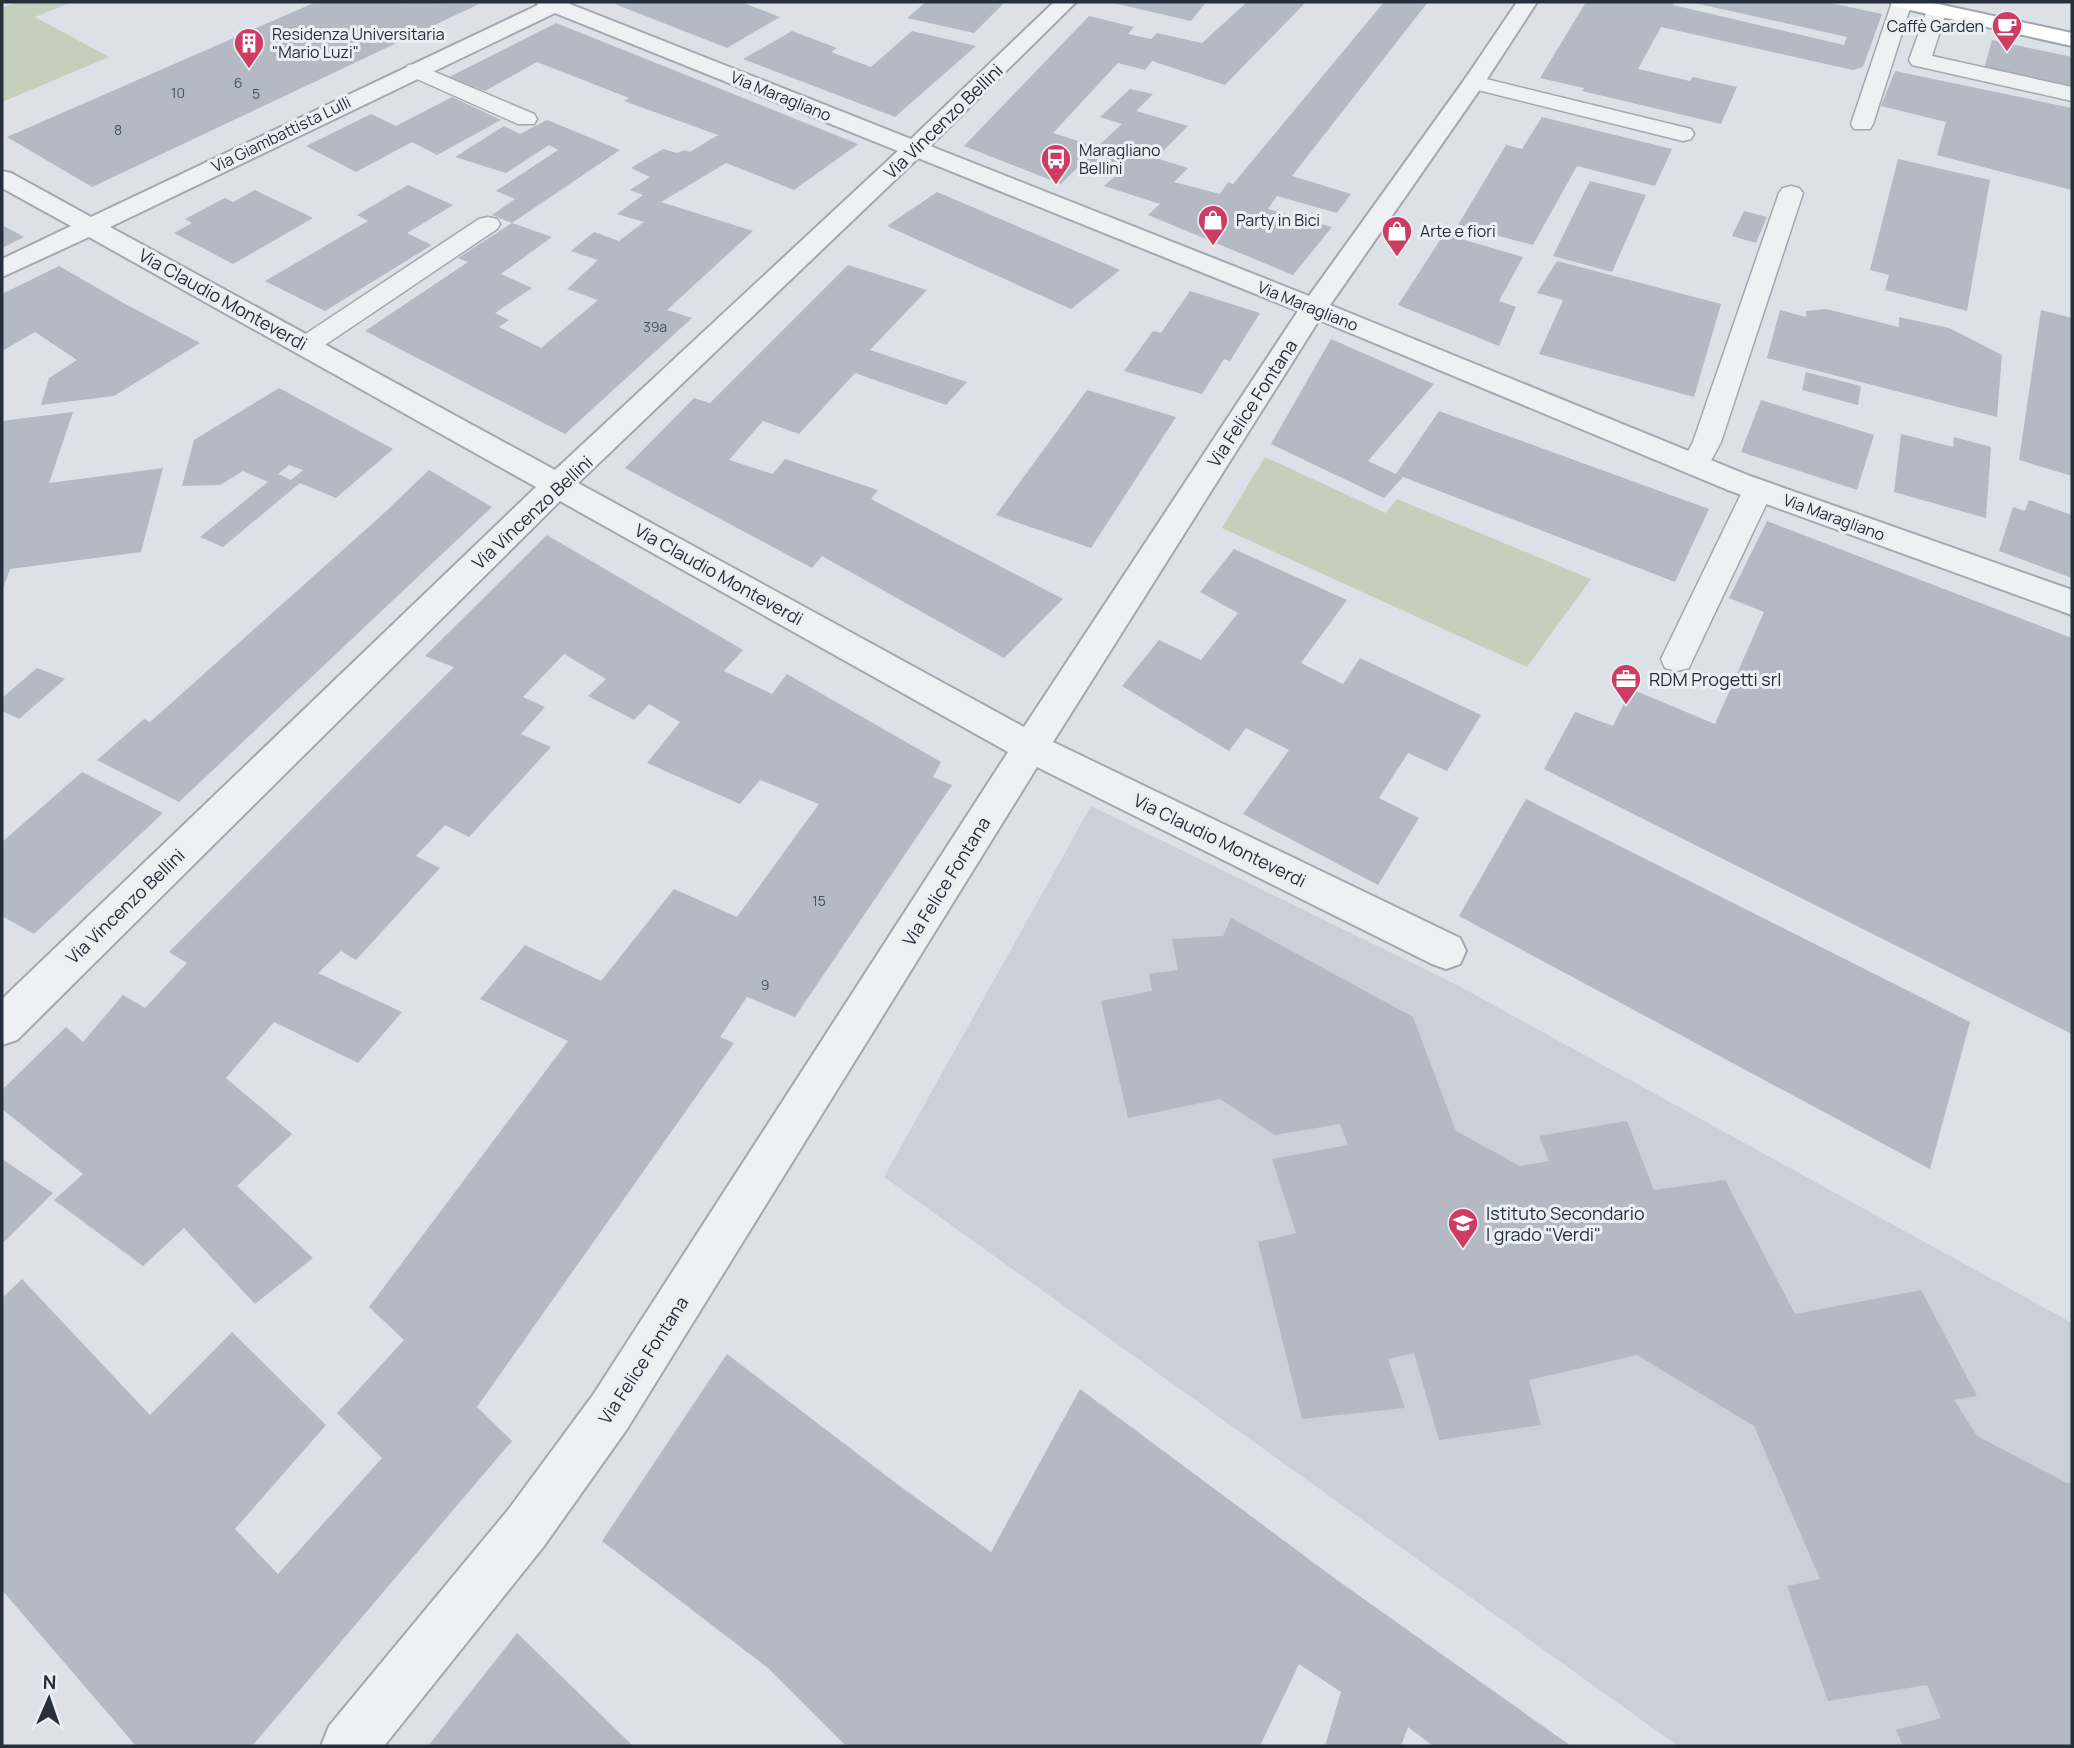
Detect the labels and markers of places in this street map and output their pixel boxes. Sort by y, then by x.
cafe icon: Caffè Garden [1990,9,2024,53]
place label: Caffè Garden [1887,15,1984,37]
place label: Residenza Universitaria "Mario Luzi" [272,23,445,63]
building icon: Residenza Universitaria "Mario Luzi" [232,26,266,70]
place label: Maragliano Bellini [1079,139,1160,179]
bus stop icon: Maragliano Bellini [1039,142,1073,186]
shop icon: Party in Bici [1196,203,1230,247]
place label: Party in Bici [1236,209,1320,231]
shop icon: Arte e fiori [1380,214,1414,258]
place label: Arte e fiori [1420,220,1496,242]
office icon: RDM Progetti srl [1609,662,1643,706]
place label: RDM Progetti srl [1649,667,1781,691]
place label: Istituto Secondario I grado "Verdi" [1486,1201,1645,1246]
school or university icon: Istituto Secondario I grado "Verdi" [1446,1206,1480,1250]

